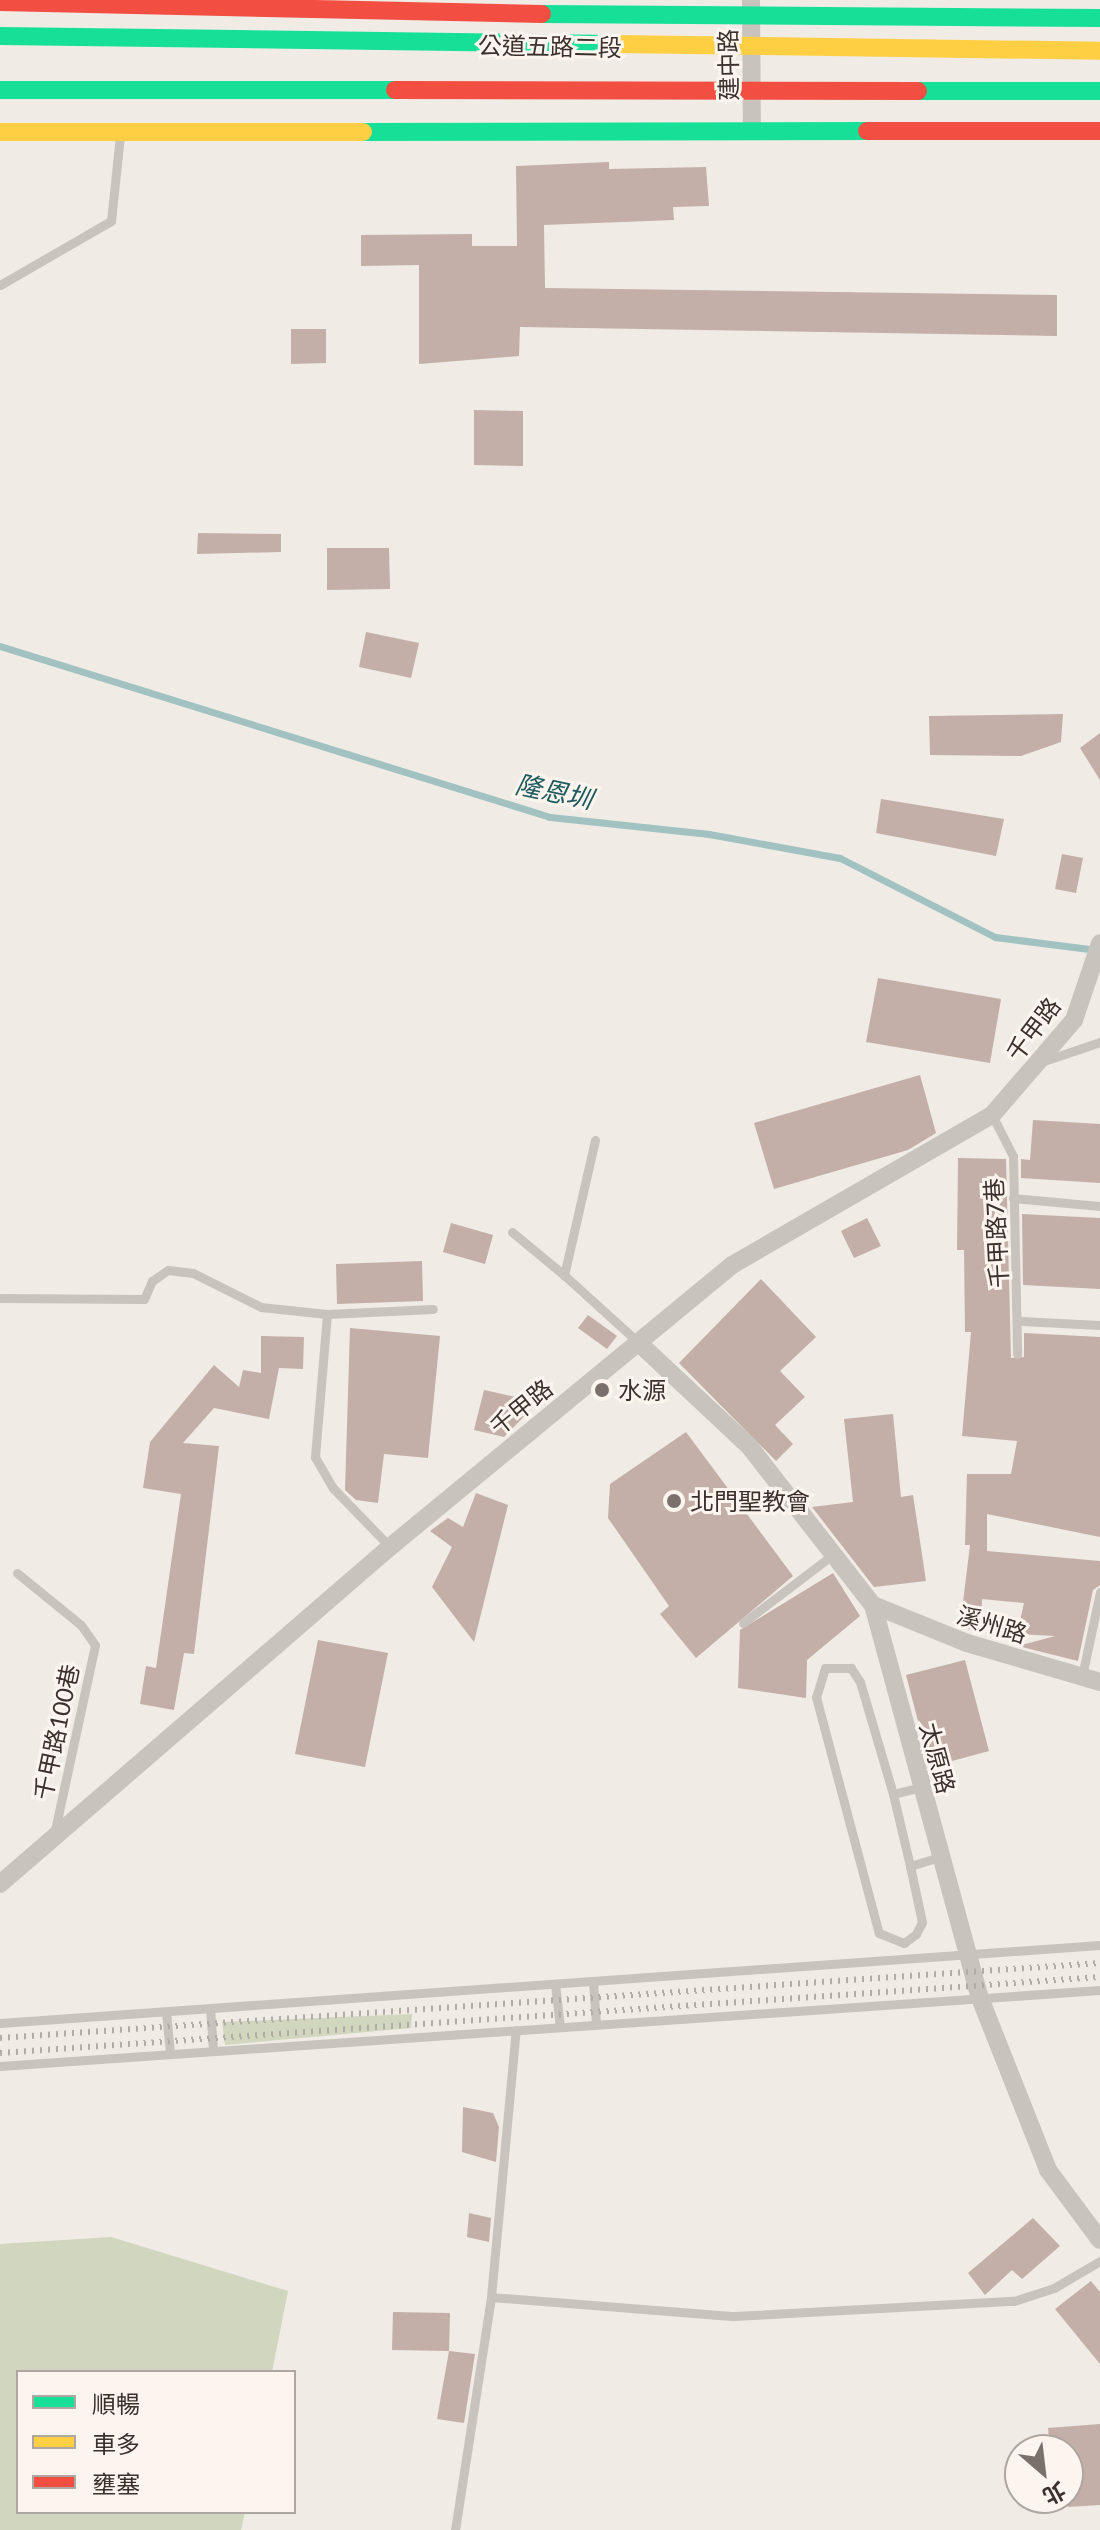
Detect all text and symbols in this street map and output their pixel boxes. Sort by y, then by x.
street label: 建中路 [713,29,743,101]
street label: 公道五路二段 [478,30,622,62]
water label: 隆恩圳 [513,769,595,815]
street label: 千甲路 [1000,992,1066,1066]
street label: 千甲路7巷 [979,1177,1013,1289]
street label: 千甲路 [484,1373,558,1441]
place label: 水源 [618,1376,666,1404]
marker: 水源 [593,1381,611,1399]
place label: 北門聖教會 [690,1487,810,1515]
marker: 北門聖教會 [665,1492,683,1510]
street label: 溪州路 [953,1600,1031,1648]
street label: 千甲路100巷 [28,1662,84,1802]
street label: 太原路 [915,1719,961,1797]
legend [16,2370,296,2514]
text: 順暢 [92,2389,140,2418]
text: 車多 [92,2429,140,2458]
north arrow [1004,2434,1084,2514]
text: 壅塞 [92,2469,140,2498]
text: 北 [1039,2477,1071,2511]

